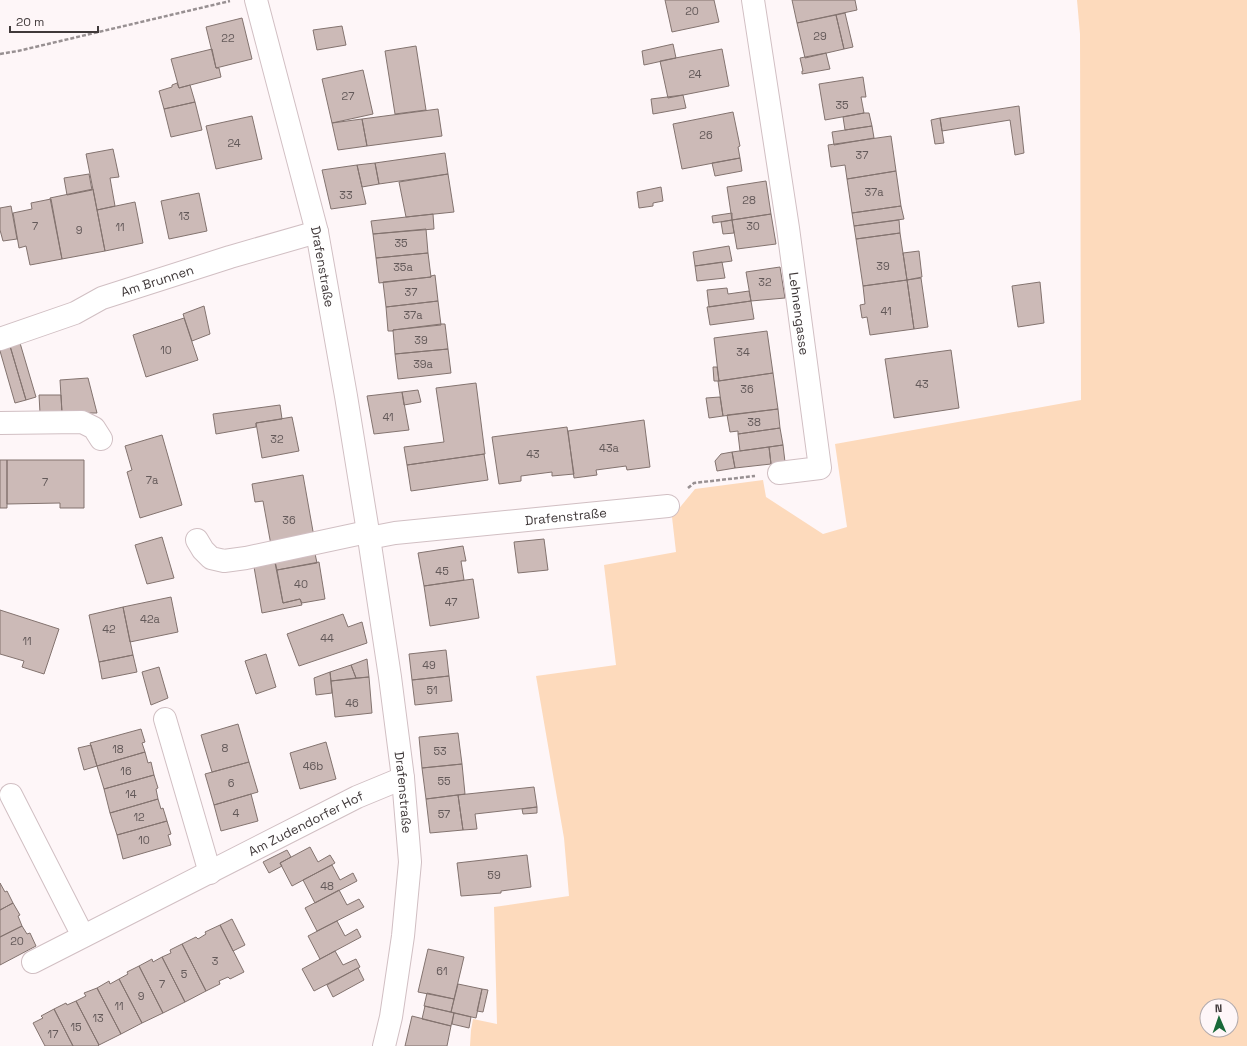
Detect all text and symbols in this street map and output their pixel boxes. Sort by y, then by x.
house number: 20 [685,4,699,18]
scale bar [10,8,98,34]
text: 20 m [16,14,44,30]
house number: 29 [813,29,827,43]
house number: 22 [221,31,235,45]
house number: 24 [688,67,702,81]
house number: 27 [342,89,354,103]
house number: 35 [835,98,849,112]
house number: 26 [699,128,713,142]
house number: 24 [227,136,241,150]
house number: 37 [856,148,868,162]
house number: 37a [864,185,884,199]
house number: 33 [339,188,353,202]
house number: 28 [742,193,756,207]
house number: 13 [178,209,190,223]
house number: 7 [32,219,38,233]
house number: 30 [746,219,760,233]
house number: 11 [115,220,125,234]
house number: 9 [76,223,83,237]
street label: Drafenstraße [307,224,339,309]
house number: 35 [394,236,408,250]
house number: 39 [876,259,890,273]
house number: 35a [393,260,413,274]
street label: Am Brunnen [118,261,196,300]
street label: Lehnengasse [785,271,813,356]
house number: 32 [758,275,772,289]
house number: 37 [405,285,417,299]
house number: 41 [880,304,892,318]
house number: 37a [403,308,423,322]
house number: 39 [414,333,428,347]
house number: 10 [160,343,172,357]
house number: 34 [736,345,750,359]
house number: 39a [413,357,434,371]
house number: 43 [915,377,929,391]
house number: 36 [740,382,754,396]
house number: 41 [382,410,394,424]
house number: 38 [747,415,761,429]
house number: 32 [270,432,284,446]
house number: 43a [599,441,620,455]
house number: 43 [526,447,540,461]
house number: 7a [146,473,159,487]
house number: 7 [42,475,48,489]
street label: Drafenstraße [524,504,607,529]
house number: 36 [282,513,296,527]
house number: 45 [435,564,449,578]
house number: 40 [294,577,308,591]
house number: 47 [445,595,457,609]
house number: 42a [140,612,161,626]
house number: 42 [102,622,116,636]
house number: 44 [320,631,334,645]
house number: 11 [22,634,32,648]
house number: 49 [422,658,436,672]
house number: 51 [426,683,438,697]
house number: 46 [345,696,359,710]
house number: 8 [222,741,229,755]
house number: 18 [112,742,124,756]
house number: 53 [433,744,447,758]
street label: Drafenstraße [391,750,416,834]
house number: 46b [303,759,323,773]
house number: 16 [120,764,132,778]
house number: 55 [437,774,451,788]
house number: 6 [228,776,235,790]
house number: 14 [125,787,137,801]
street label: Am Zudendorfer Hof [245,787,366,860]
house number: 4 [233,806,240,820]
house number: 57 [438,807,450,821]
house number: 12 [133,810,145,824]
house number: 10 [138,833,150,847]
house number: 59 [487,868,501,882]
house number: 48 [320,879,334,893]
house number: 20 [10,934,24,948]
house number: 3 [212,954,219,968]
house number: 61 [436,964,448,978]
house number: 5 [181,967,188,981]
house number: 7 [159,977,165,991]
house number: 9 [138,989,145,1003]
north arrow [1199,998,1239,1038]
house number: 11 [114,999,124,1013]
text: N [1215,1001,1223,1015]
house number: 13 [92,1011,104,1025]
house number: 15 [70,1020,82,1034]
house number: 17 [48,1027,58,1041]

